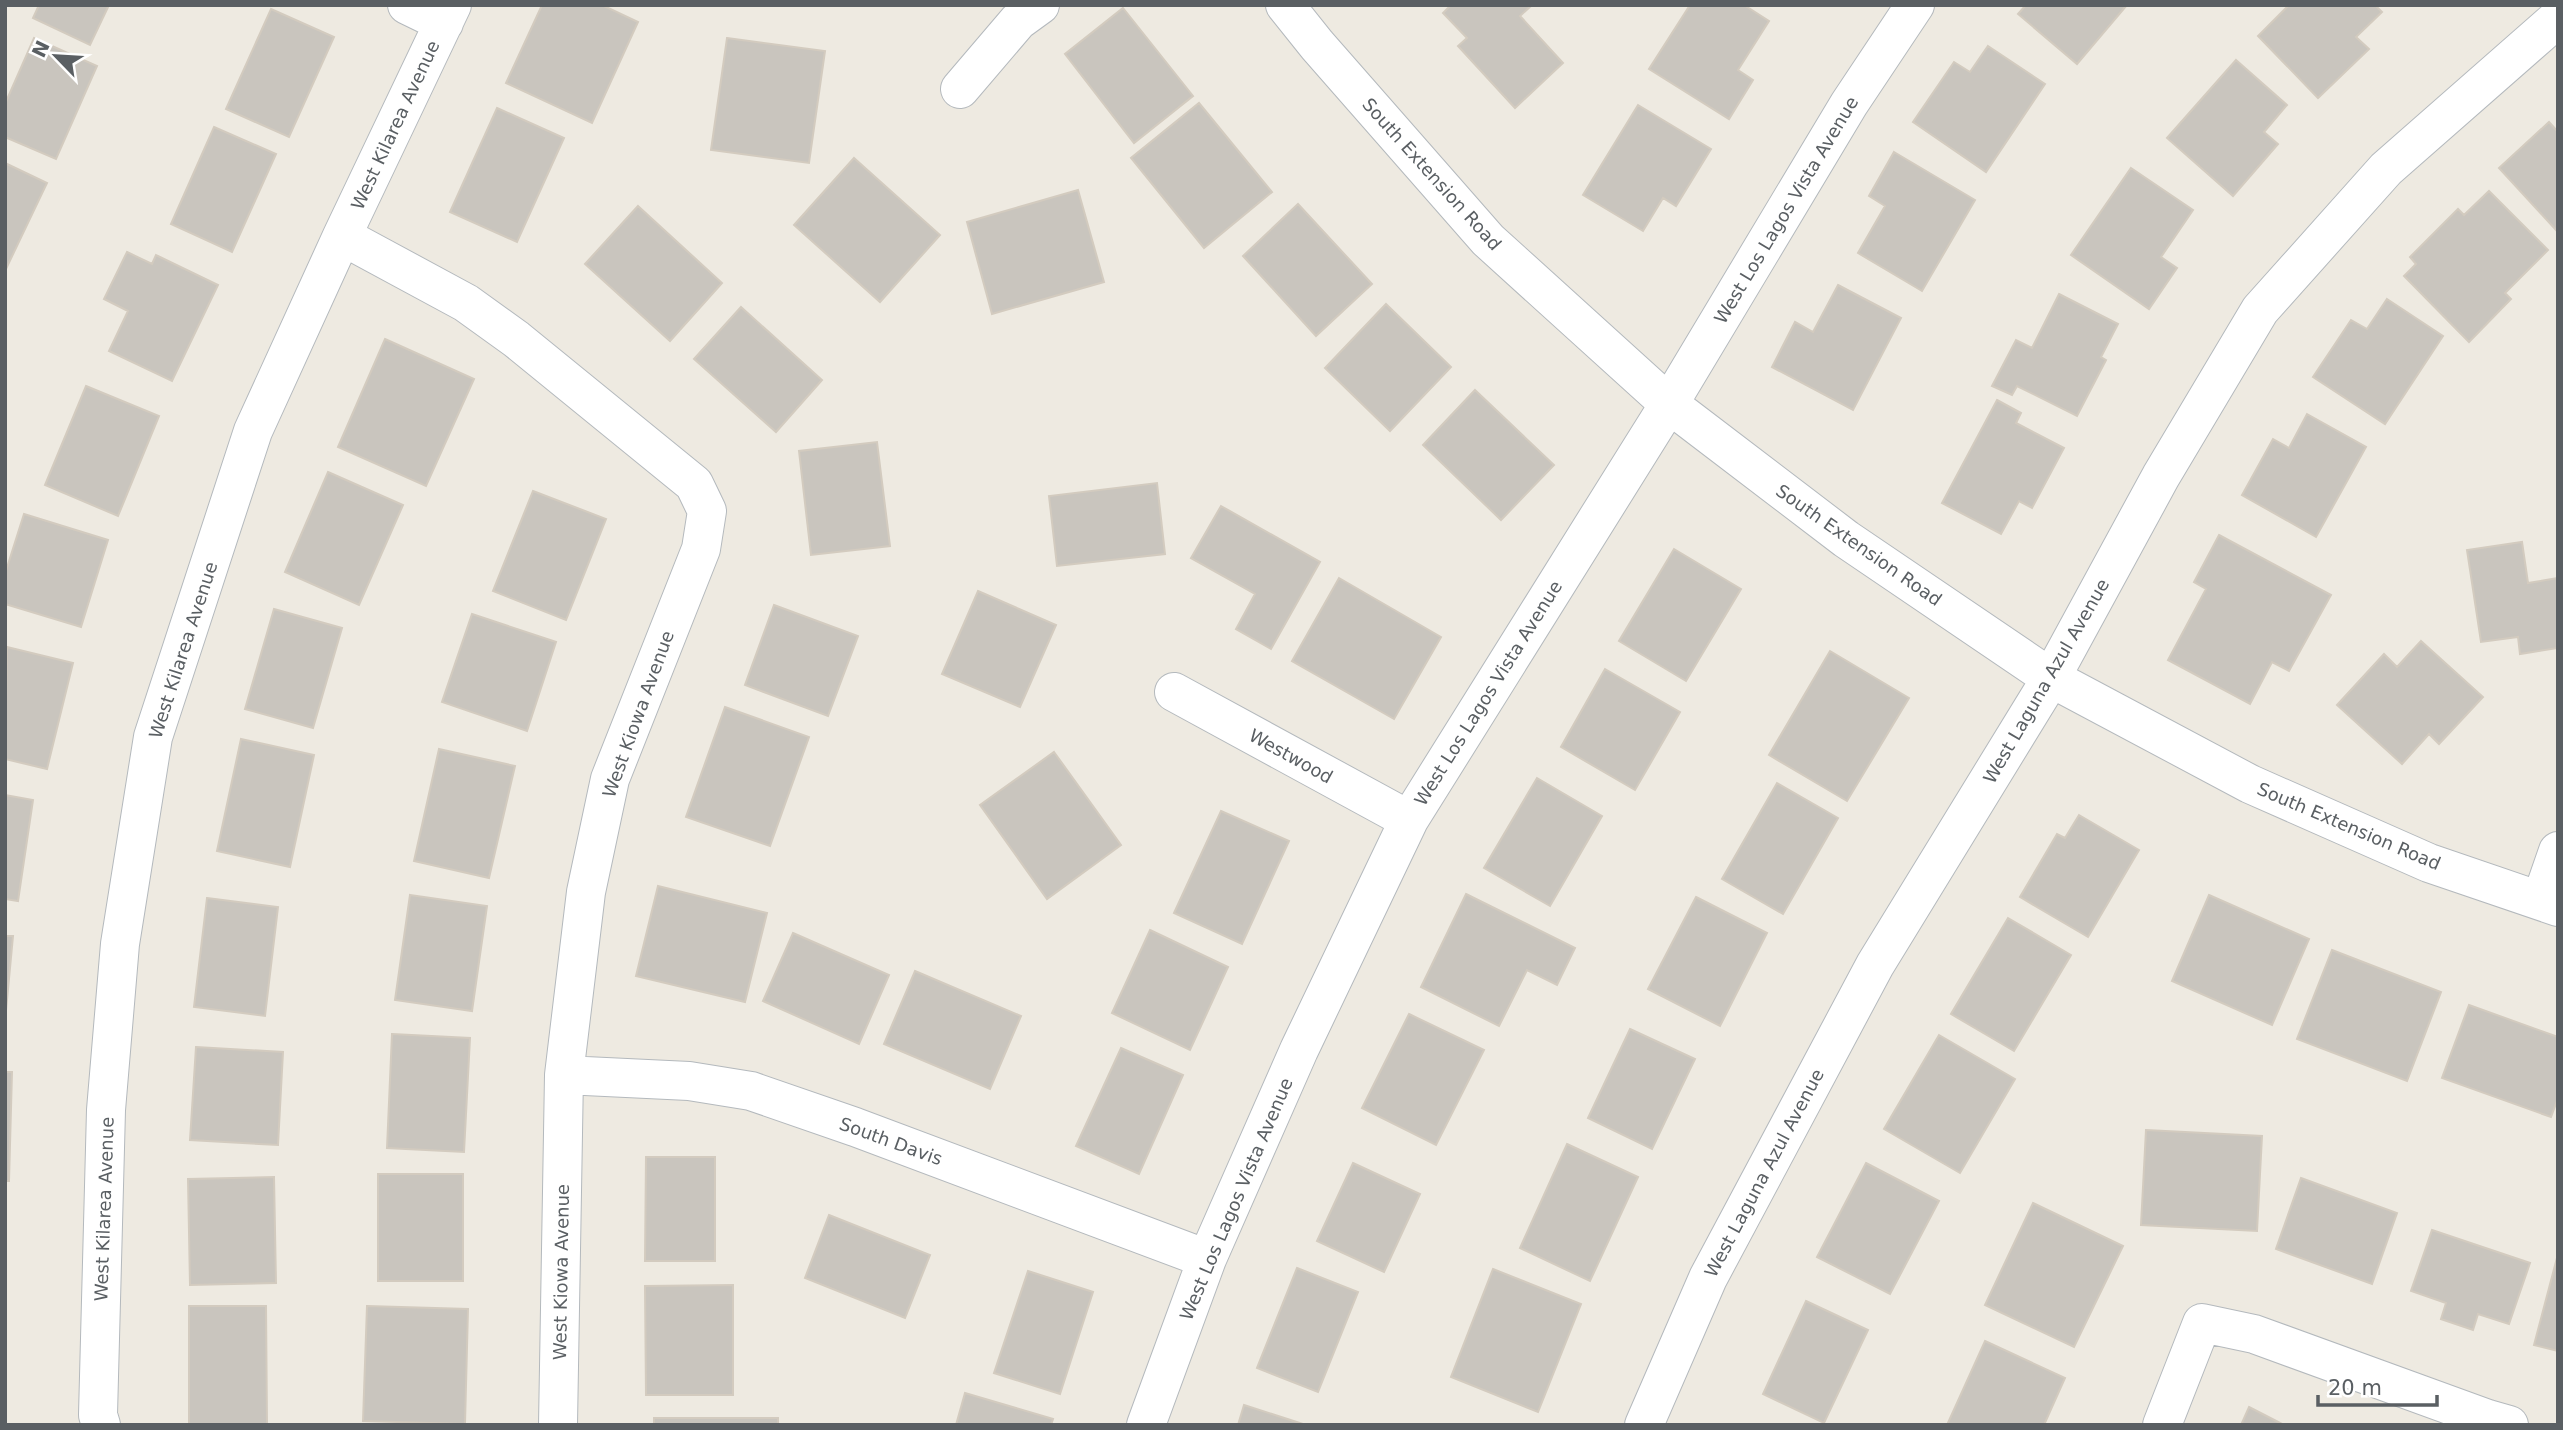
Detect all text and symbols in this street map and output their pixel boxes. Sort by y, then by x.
north arrow [21,21,91,91]
text: N [27,37,54,61]
street label: West Kilarea Avenue [346,37,444,213]
street label: West Los Lagos Vista Avenue [1710,93,1862,327]
street label: South Extension Road [1358,94,1506,254]
street label: South Extension Road [1772,480,1946,610]
street label: West Kilarea Avenue [145,559,221,741]
street label: West Laguna Azul Avenue [1979,575,2113,787]
street label: West Los Lagos Vista Avenue [1410,577,1566,809]
street label: West Kiowa Avenue [598,628,678,800]
street label: Westwood [1245,724,1337,788]
street label: South Extension Road [2254,778,2444,874]
street label: West Laguna Azul Avenue [1700,1065,1828,1281]
street label: West Los Lagos Vista Avenue [1175,1075,1297,1323]
street label: South Davis [837,1113,945,1169]
street label: West Kilarea Avenue [90,1116,118,1302]
street label: West Kiowa Avenue [549,1184,573,1360]
scale bar [2318,1364,2437,1408]
text: 20 m [2328,1376,2382,1400]

